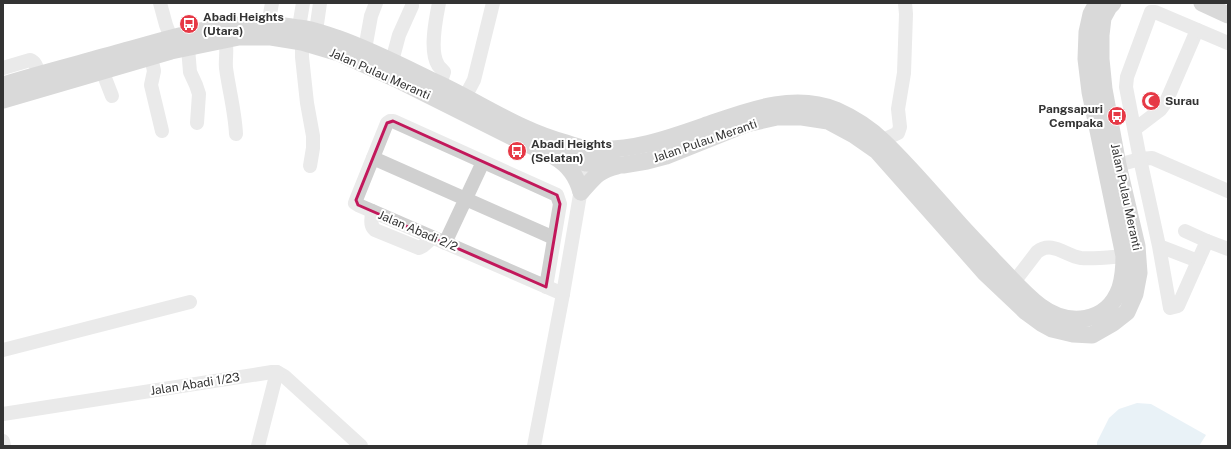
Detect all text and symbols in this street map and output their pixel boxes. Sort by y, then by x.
place label: Abadi Heights (Utara) [203,10,284,38]
bus stop icon: Abadi Heights (Utara) [178,13,200,35]
street label: Jalan Pulau Meranti [327,45,433,103]
mosque icon: Surau [1140,90,1162,112]
place label: Surau [1165,94,1199,108]
place label: Pangsapuri Cempaka [1038,102,1103,130]
bus stop icon: Pangsapuri Cempaka [1106,105,1128,127]
street label: Jalan Pulau Meranti [651,117,759,165]
place label: Abadi Heights (Selatan) [531,137,612,165]
bus stop icon: Abadi Heights (Selatan) [506,140,528,162]
street label: Jalan Pulau Meranti [1108,142,1144,252]
street label: Jalan Abadi 2/2 [376,208,460,254]
street label: Jalan Abadi 1/23 [149,370,241,398]

